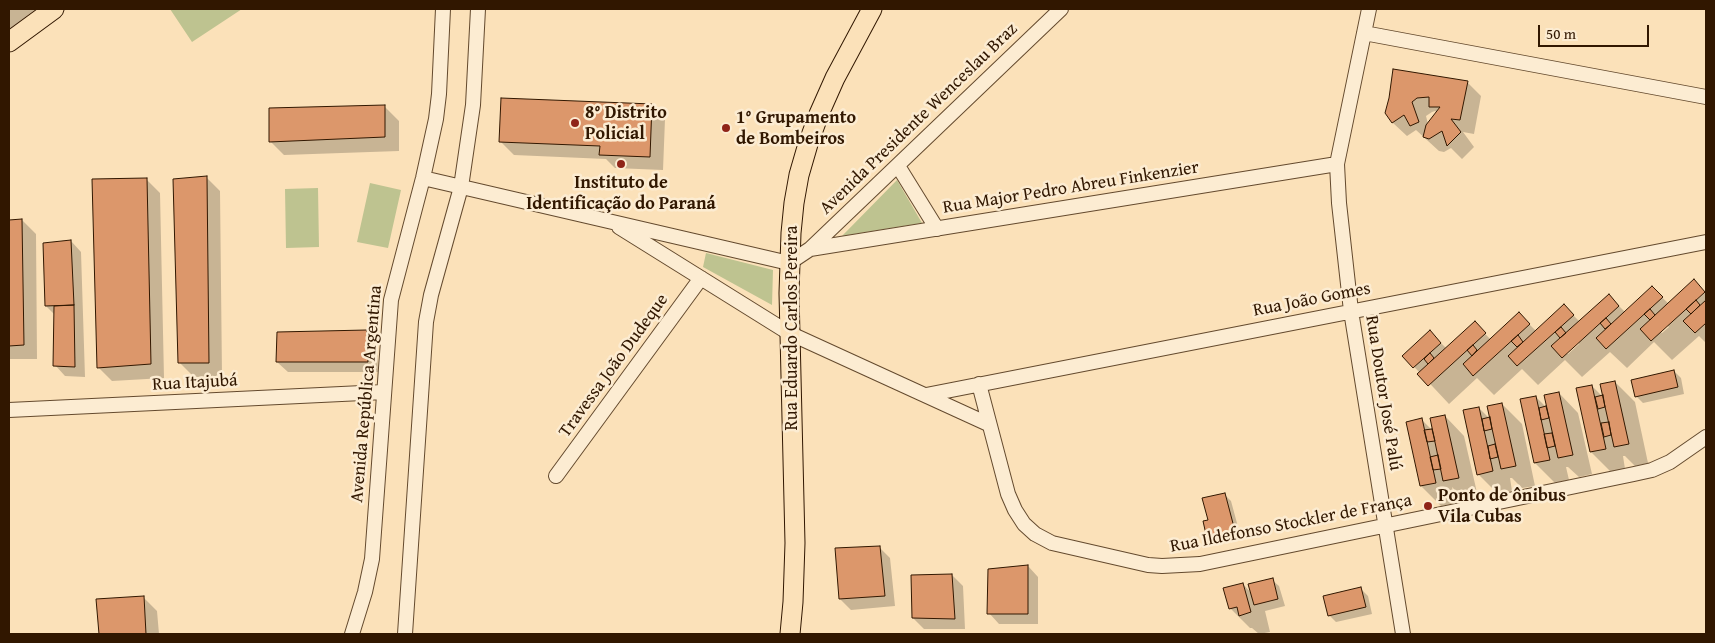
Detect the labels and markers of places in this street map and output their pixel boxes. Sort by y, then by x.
place label: 8° Distrito Policial [585,102,667,144]
place label: 1° Grupamento de Bombeiros [736,107,856,150]
marker: 8° Distrito Policial [569,117,581,129]
marker: 1° Grupamento de Bombeiros [720,122,732,134]
marker: Instituto de Identificação do Paraná [615,158,627,170]
place label: Instituto de Identificação do Paraná [526,172,716,214]
place label: Ponto de ônibus Vila Cubas [1438,485,1566,528]
marker: Ponto de ônibus Vila Cubas [1422,500,1434,512]

